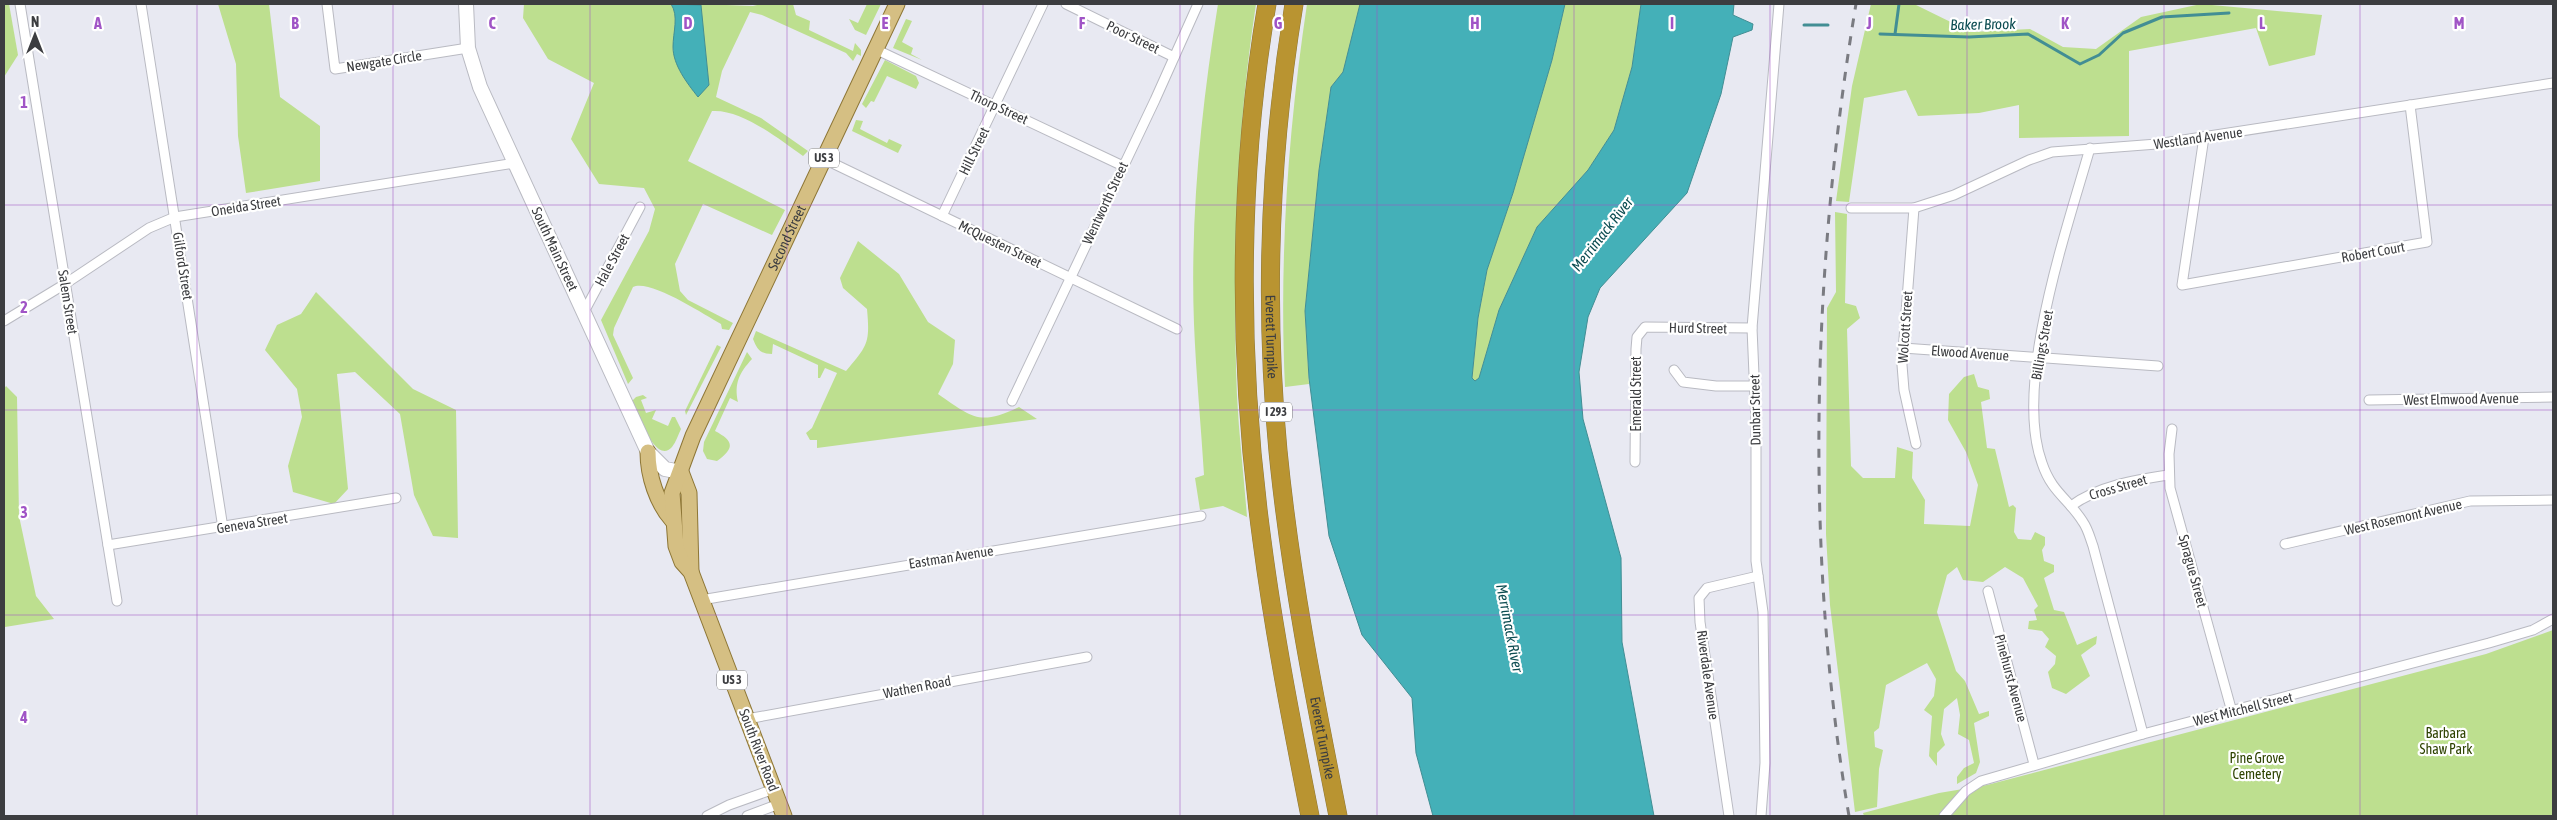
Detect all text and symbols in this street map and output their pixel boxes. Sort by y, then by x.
north arrow [10,10,60,60]
text: N [31,14,39,30]
text: A [93,14,102,32]
text: B [291,14,299,32]
text: C [488,14,496,32]
text: D [684,14,693,32]
text: E [882,14,889,32]
text: F [1079,14,1086,32]
text: G [1274,14,1283,32]
text: H [1470,14,1480,32]
text: I [1670,14,1674,32]
text: J [1865,14,1872,32]
text: K [2061,14,2069,32]
text: L [2259,14,2266,32]
text: M [2454,14,2464,32]
water label: Baker Brook [1950,15,2016,33]
street label: Poor Street [1104,17,1162,57]
street label: Newgate Circle [345,47,423,75]
street label: Thorp Street [967,87,1031,127]
text: 1 [20,93,28,111]
street label: Hill Street [956,124,992,178]
street label: Westland Avenue [2153,124,2243,152]
road number: US 3 [809,148,839,168]
street label: Wentworth Street [1079,159,1131,247]
street label: Oneida Street [210,193,282,219]
water label: Merrimack River [1568,193,1637,274]
street label: Second Street [764,202,809,273]
street label: South Main Street [529,205,581,293]
street label: McQuesten Street [956,217,1044,271]
street label: Gilford Street [170,231,196,301]
street label: Hale Street [592,231,632,289]
street label: Robert Court [2340,239,2406,265]
street label: Salem Street [55,269,81,335]
street label: Wolcott Street [1894,290,1916,364]
street label: Everett Turnpike [1263,295,1281,379]
text: 2 [20,298,28,316]
street label: Billings Street [2028,309,2056,381]
street label: Hurd Street [1669,319,1727,337]
street label: Elwood Avenue [1930,342,2010,364]
street label: Emerald Street [1628,356,1644,432]
street label: Dunbar Street [1746,374,1764,446]
street label: West Elmwood Avenue [2403,390,2519,408]
road number: I 293 [1260,402,1292,422]
street label: Cross Street [2087,471,2149,503]
street label: West Rosemont Avenue [2343,496,2463,538]
text: 3 [20,503,28,521]
street label: Geneva Street [215,510,289,536]
street label: Sprague Street [2176,533,2210,609]
street label: Eastman Avenue [908,542,994,572]
water label: Merrimack River [1493,583,1527,674]
street label: Riverdale Avenue [1694,629,1722,721]
street label: Pinehurst Avenue [1992,632,2030,724]
road number: US 3 [717,670,747,690]
street label: Wathen Road [882,673,952,701]
street label: West Mitchell Street [2192,689,2294,729]
street label: Everett Turnpike [1307,695,1339,781]
street label: South River Road [736,707,782,793]
text: 4 [19,708,28,726]
park label: Barbara Shaw Park [2420,725,2472,757]
park label: Pine Grove Cemetery [2230,750,2284,782]

